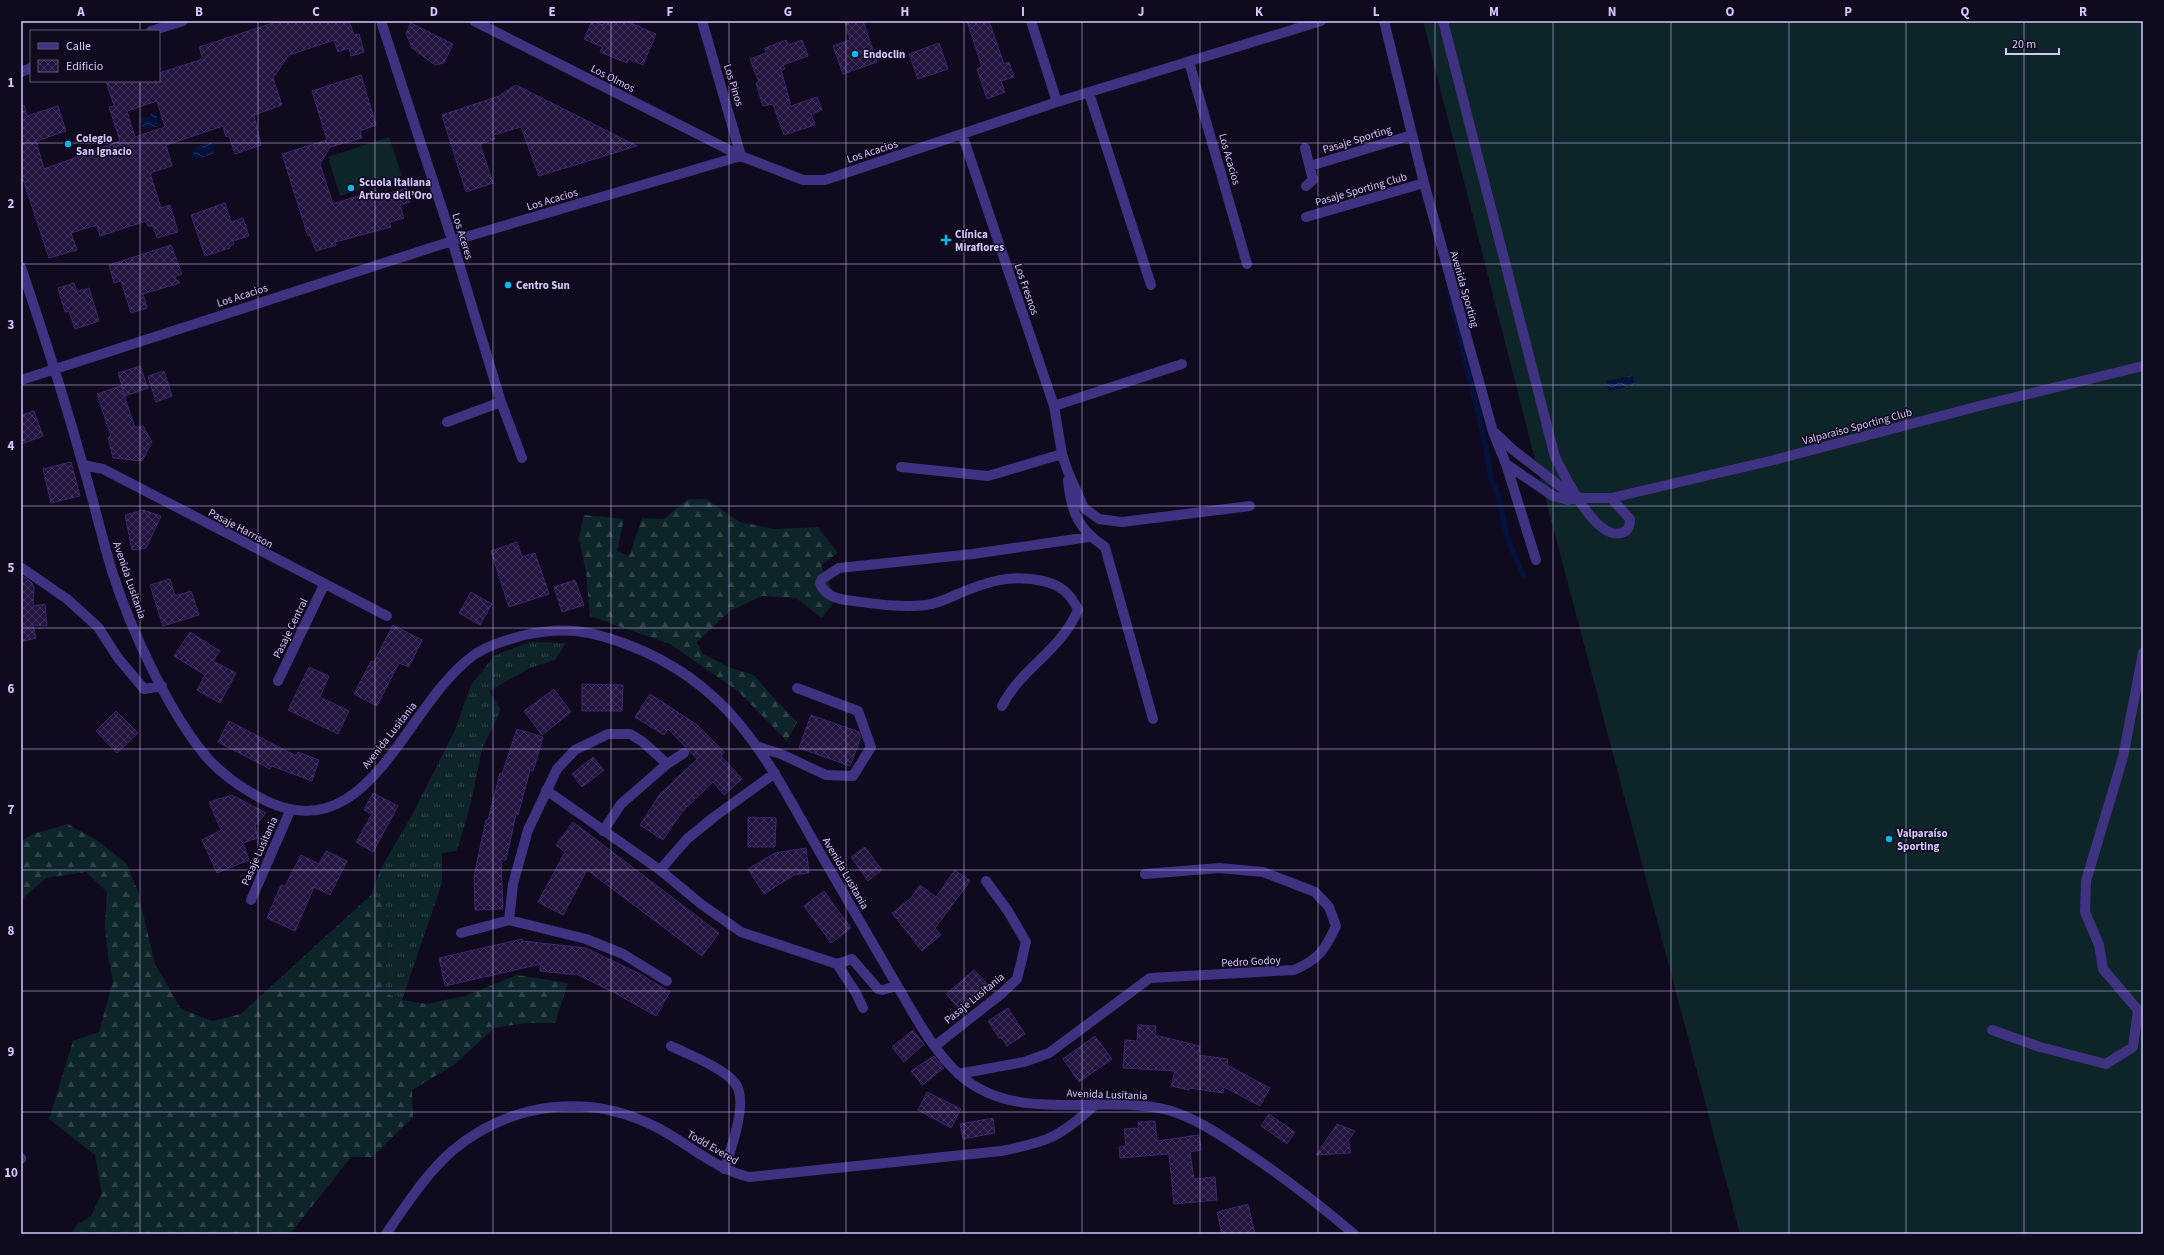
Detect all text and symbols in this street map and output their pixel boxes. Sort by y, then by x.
text: A [76,3,85,21]
text: B [195,3,203,21]
text: C [312,3,320,21]
text: D [430,3,438,21]
text: E [548,3,556,21]
text: F [667,3,674,21]
text: G [784,3,792,21]
text: H [901,3,909,21]
text: I [1021,3,1025,21]
text: J [1138,3,1144,21]
text: K [1255,3,1264,21]
text: L [1373,3,1380,21]
text: M [1489,3,1499,21]
text: N [1608,3,1616,21]
text: O [1726,3,1735,21]
text: P [1844,3,1852,21]
text: Q [1961,3,1970,21]
text: R [2079,3,2087,21]
legend [30,30,160,82]
scale bar [2006,30,2059,56]
text: 20 m [2012,36,2036,53]
text: Calle [66,38,91,55]
place label: Endoclin [863,47,905,62]
marker: Endoclin [850,49,860,59]
text: Edificio [66,58,103,75]
street label: Los Olmos [588,61,638,96]
street label: Los Pinos [720,62,747,108]
text: 1 [8,74,15,92]
street label: Pasaje Sporting [1321,122,1394,157]
place label: Colegio San Ignacio [76,131,132,159]
street label: Los Acacios [1215,132,1244,187]
street label: Los Acacios [845,136,900,167]
marker: Colegio San Ignacio [63,139,73,149]
street label: Pasaje Sporting Club [1313,169,1409,210]
place label: Scuola Italiana Arturo dell’Oro [358,175,432,203]
marker: Scuola Italiana Arturo dell’Oro [346,183,356,193]
street label: Los Acacios [525,184,580,214]
text: 2 [8,195,15,213]
street label: Los Aceres [448,211,477,262]
place label: Clínica Miraflores [955,227,1004,255]
marker: Clínica Miraflores [940,234,952,246]
street label: Avenida Sporting [1446,249,1483,329]
street label: Los Fresnos [1011,261,1042,317]
place label: Centro Sun [516,278,570,293]
street label: Los Acacios [215,280,270,311]
marker: Centro Sun [503,280,513,290]
text: 3 [8,316,15,334]
street label: Valparaíso Sporting Club [1801,405,1914,448]
text: 4 [8,437,15,455]
street label: Pasaje Harrison [206,505,276,552]
street label: Avenida Lusitania [109,539,150,621]
text: 5 [8,559,15,577]
street label: Pasaje Central [269,595,312,661]
text: 6 [8,680,15,698]
street label: Avenida Lusitania [359,699,420,772]
text: 7 [8,801,15,819]
street label: Pasaje Lusitania [238,815,281,888]
place label: Valparaíso Sporting [1896,826,1948,854]
street label: Avenida Lusitania [819,834,872,912]
marker: Valparaíso Sporting [1884,834,1894,844]
text: 8 [8,922,15,940]
street label: Pedro Godoy [1221,952,1281,971]
street label: Pasaje Lusitania [941,969,1008,1027]
text: 9 [8,1043,15,1061]
street label: Avenida Lusitania [1066,1086,1148,1103]
street label: Todd Evered [684,1127,741,1168]
text: 10 [4,1164,18,1182]

